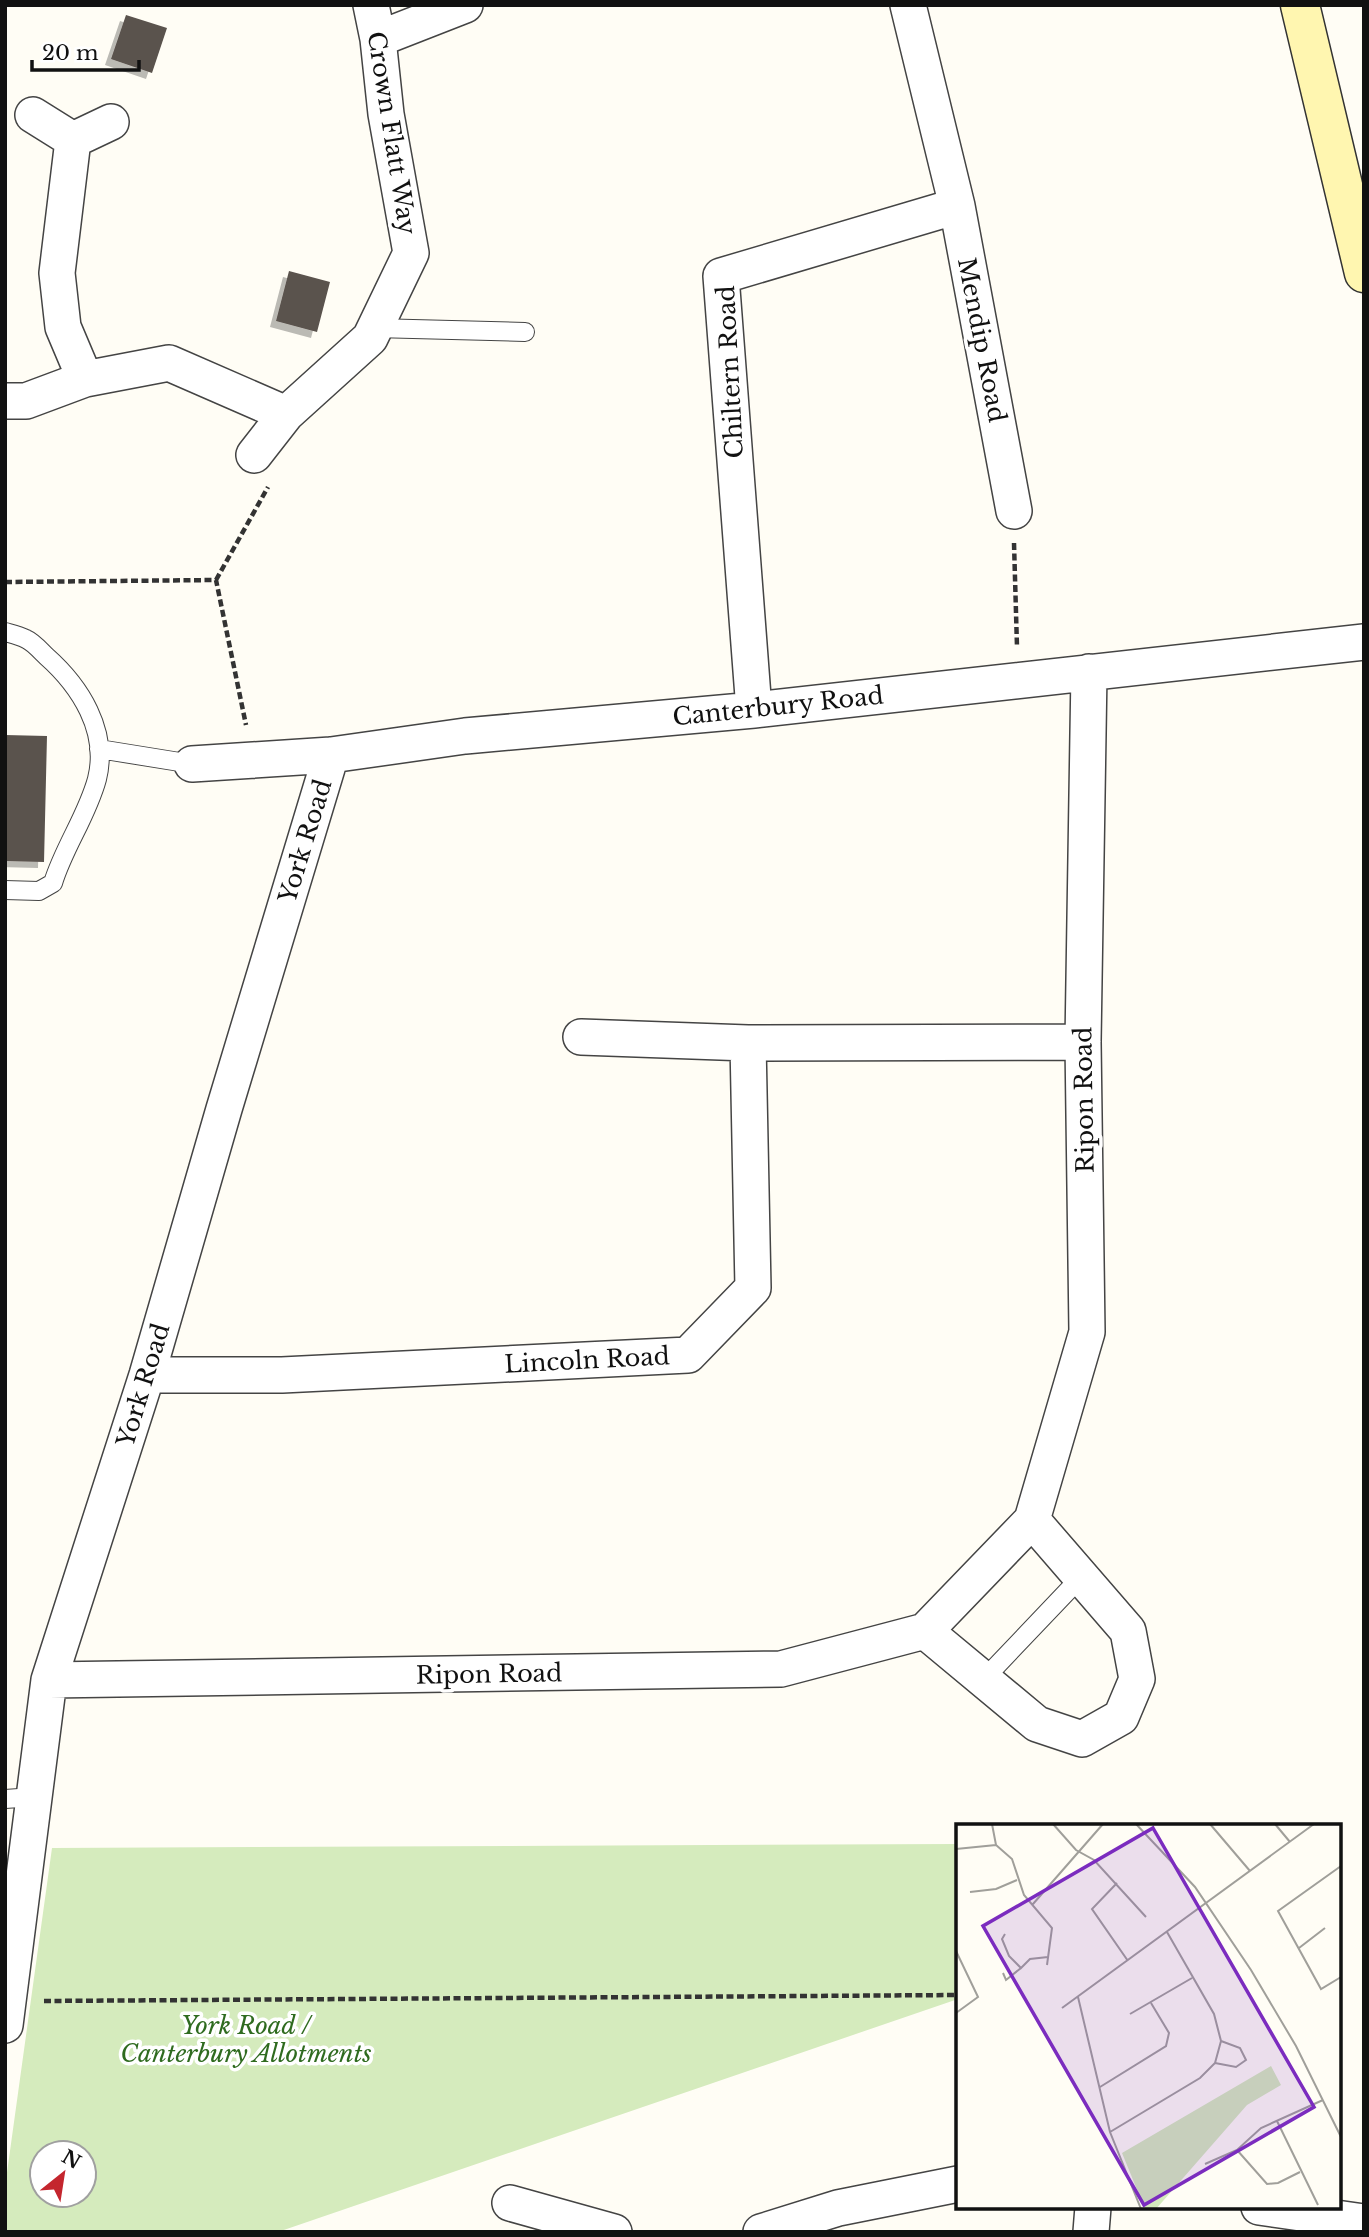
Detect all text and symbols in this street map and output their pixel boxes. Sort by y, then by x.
scale bar [32,28,138,72]
street label: Crown Flatt Way [362,29,422,237]
text: 20 m [42,40,99,66]
street label: Mendip Road [952,255,1012,425]
street label: Chiltern Road [711,285,749,459]
street label: Canterbury Road [671,681,885,731]
street label: York Road [272,776,338,907]
street label: Ripon Road [1068,1027,1100,1173]
street label: York Road [110,1320,176,1451]
street label: Lincoln Road [503,1341,671,1379]
street label: Ripon Road [416,1658,562,1690]
inset map [956,1824,1341,2209]
park label: York Road / Canterbury Allotments [120,2011,372,2068]
north arrow [28,2139,98,2209]
text: N [58,2145,85,2174]

